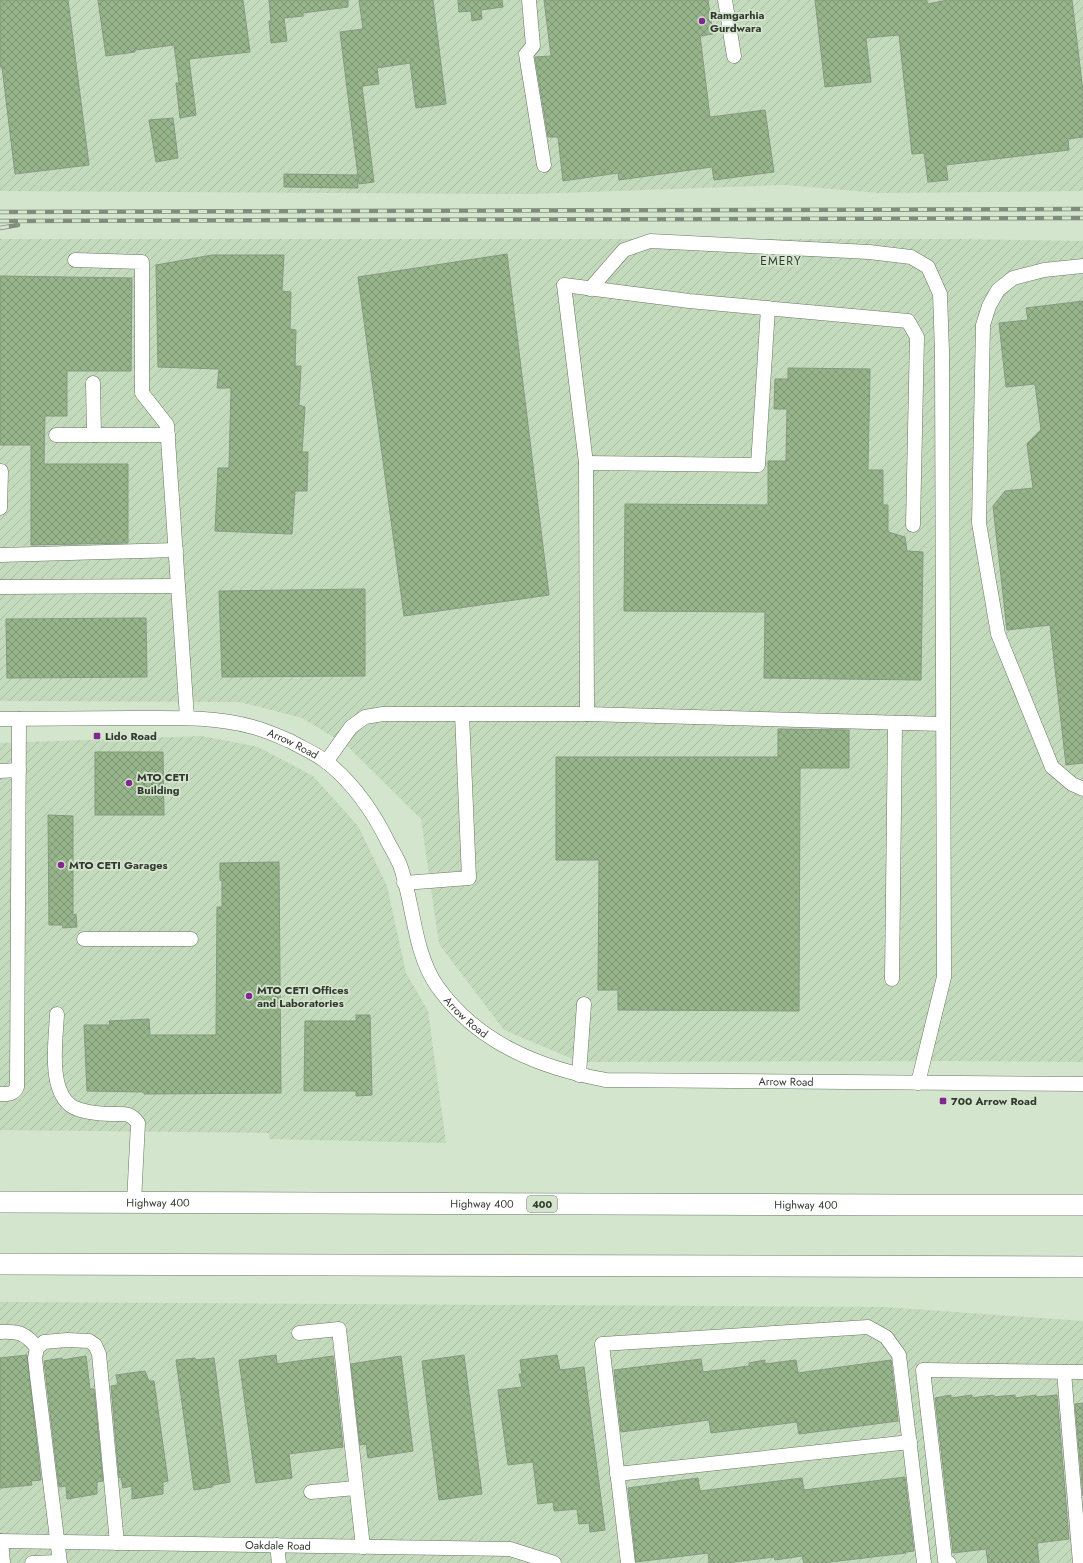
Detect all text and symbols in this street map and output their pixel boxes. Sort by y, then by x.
place label: Ramgarhia Gurdwara [710,7,765,36]
marker: Ramgarhia Gurdwara [697,16,707,26]
district label: EMERY [760,252,802,270]
street label: Arrow Road [265,724,321,763]
place label: Lido Road [105,728,157,744]
marker: Lido Road [92,731,102,741]
place label: MTO CETI Building [137,769,189,798]
marker: MTO CETI Building [124,778,134,788]
place label: MTO CETI Garages [69,857,167,873]
marker: MTO CETI Garages [56,860,66,870]
place label: MTO CETI Offices and Laboratories [257,982,348,1011]
marker: MTO CETI Offices and Laboratories [244,991,254,1001]
street label: Arrow Road [440,993,491,1042]
street label: Arrow Road [758,1073,814,1090]
place label: 700 Arrow Road [951,1093,1037,1109]
marker: 700 Arrow Road [938,1096,948,1106]
street label: Highway 400 [126,1194,190,1211]
street label: Highway 400 [450,1195,514,1212]
road number: 400 [527,1196,557,1212]
street label: Highway 400 [774,1197,838,1213]
street label: Oakdale Road [245,1537,311,1554]

